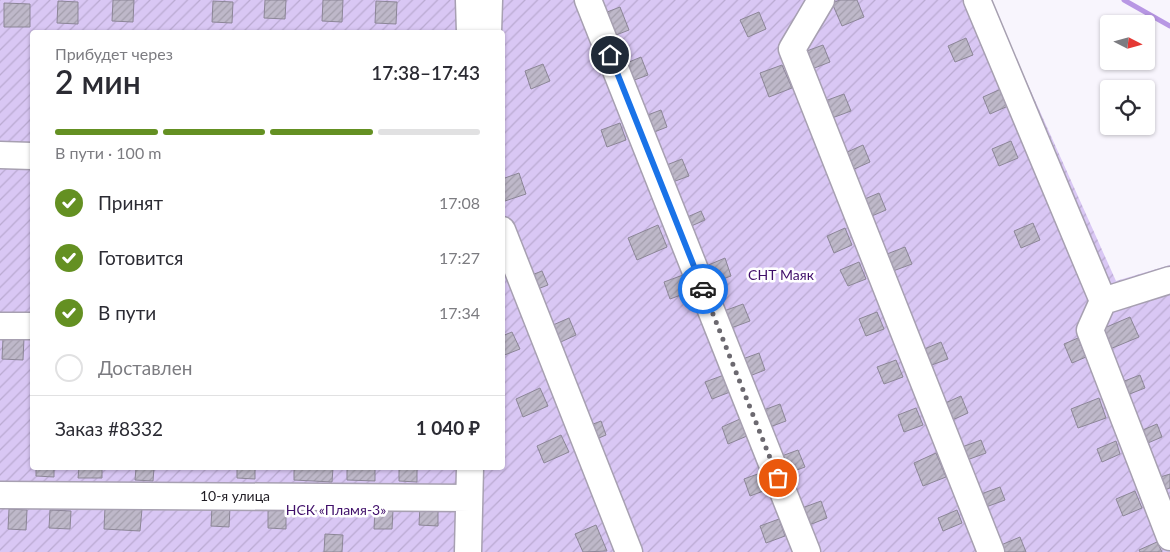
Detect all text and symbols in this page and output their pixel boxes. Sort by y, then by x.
north arrow [1100,15,1155,70]
map controls [1100,15,1155,135]
pin [589,34,631,76]
icon: home [596,41,624,69]
text: Прибудет через [55,44,173,63]
text: 17:38–17:43 [371,61,480,84]
text: 2 мин [55,62,141,101]
button: locate [1100,80,1155,135]
text: В пути · 100 m [55,143,161,162]
icon: check [55,189,83,217]
text: Принят [98,191,163,214]
text: 17:08 [439,193,480,212]
icon: check [55,244,83,272]
text: Готовится [98,246,183,269]
text: 17:27 [439,248,480,267]
courier [678,264,728,314]
park label: СНТ Маяк [748,266,815,283]
icon: car [689,275,717,303]
icon: check [55,299,83,327]
text: В пути [98,301,156,324]
text: 17:34 [439,303,480,322]
text: Доставлен [98,356,192,379]
text: 1 040 ₽ [416,416,480,439]
text: Заказ #8332 [55,417,163,440]
pin [757,457,799,499]
icon: bag [764,464,792,492]
street label: 10-я улица [200,487,270,504]
park label: НСК «Пламя-3» [286,501,386,518]

